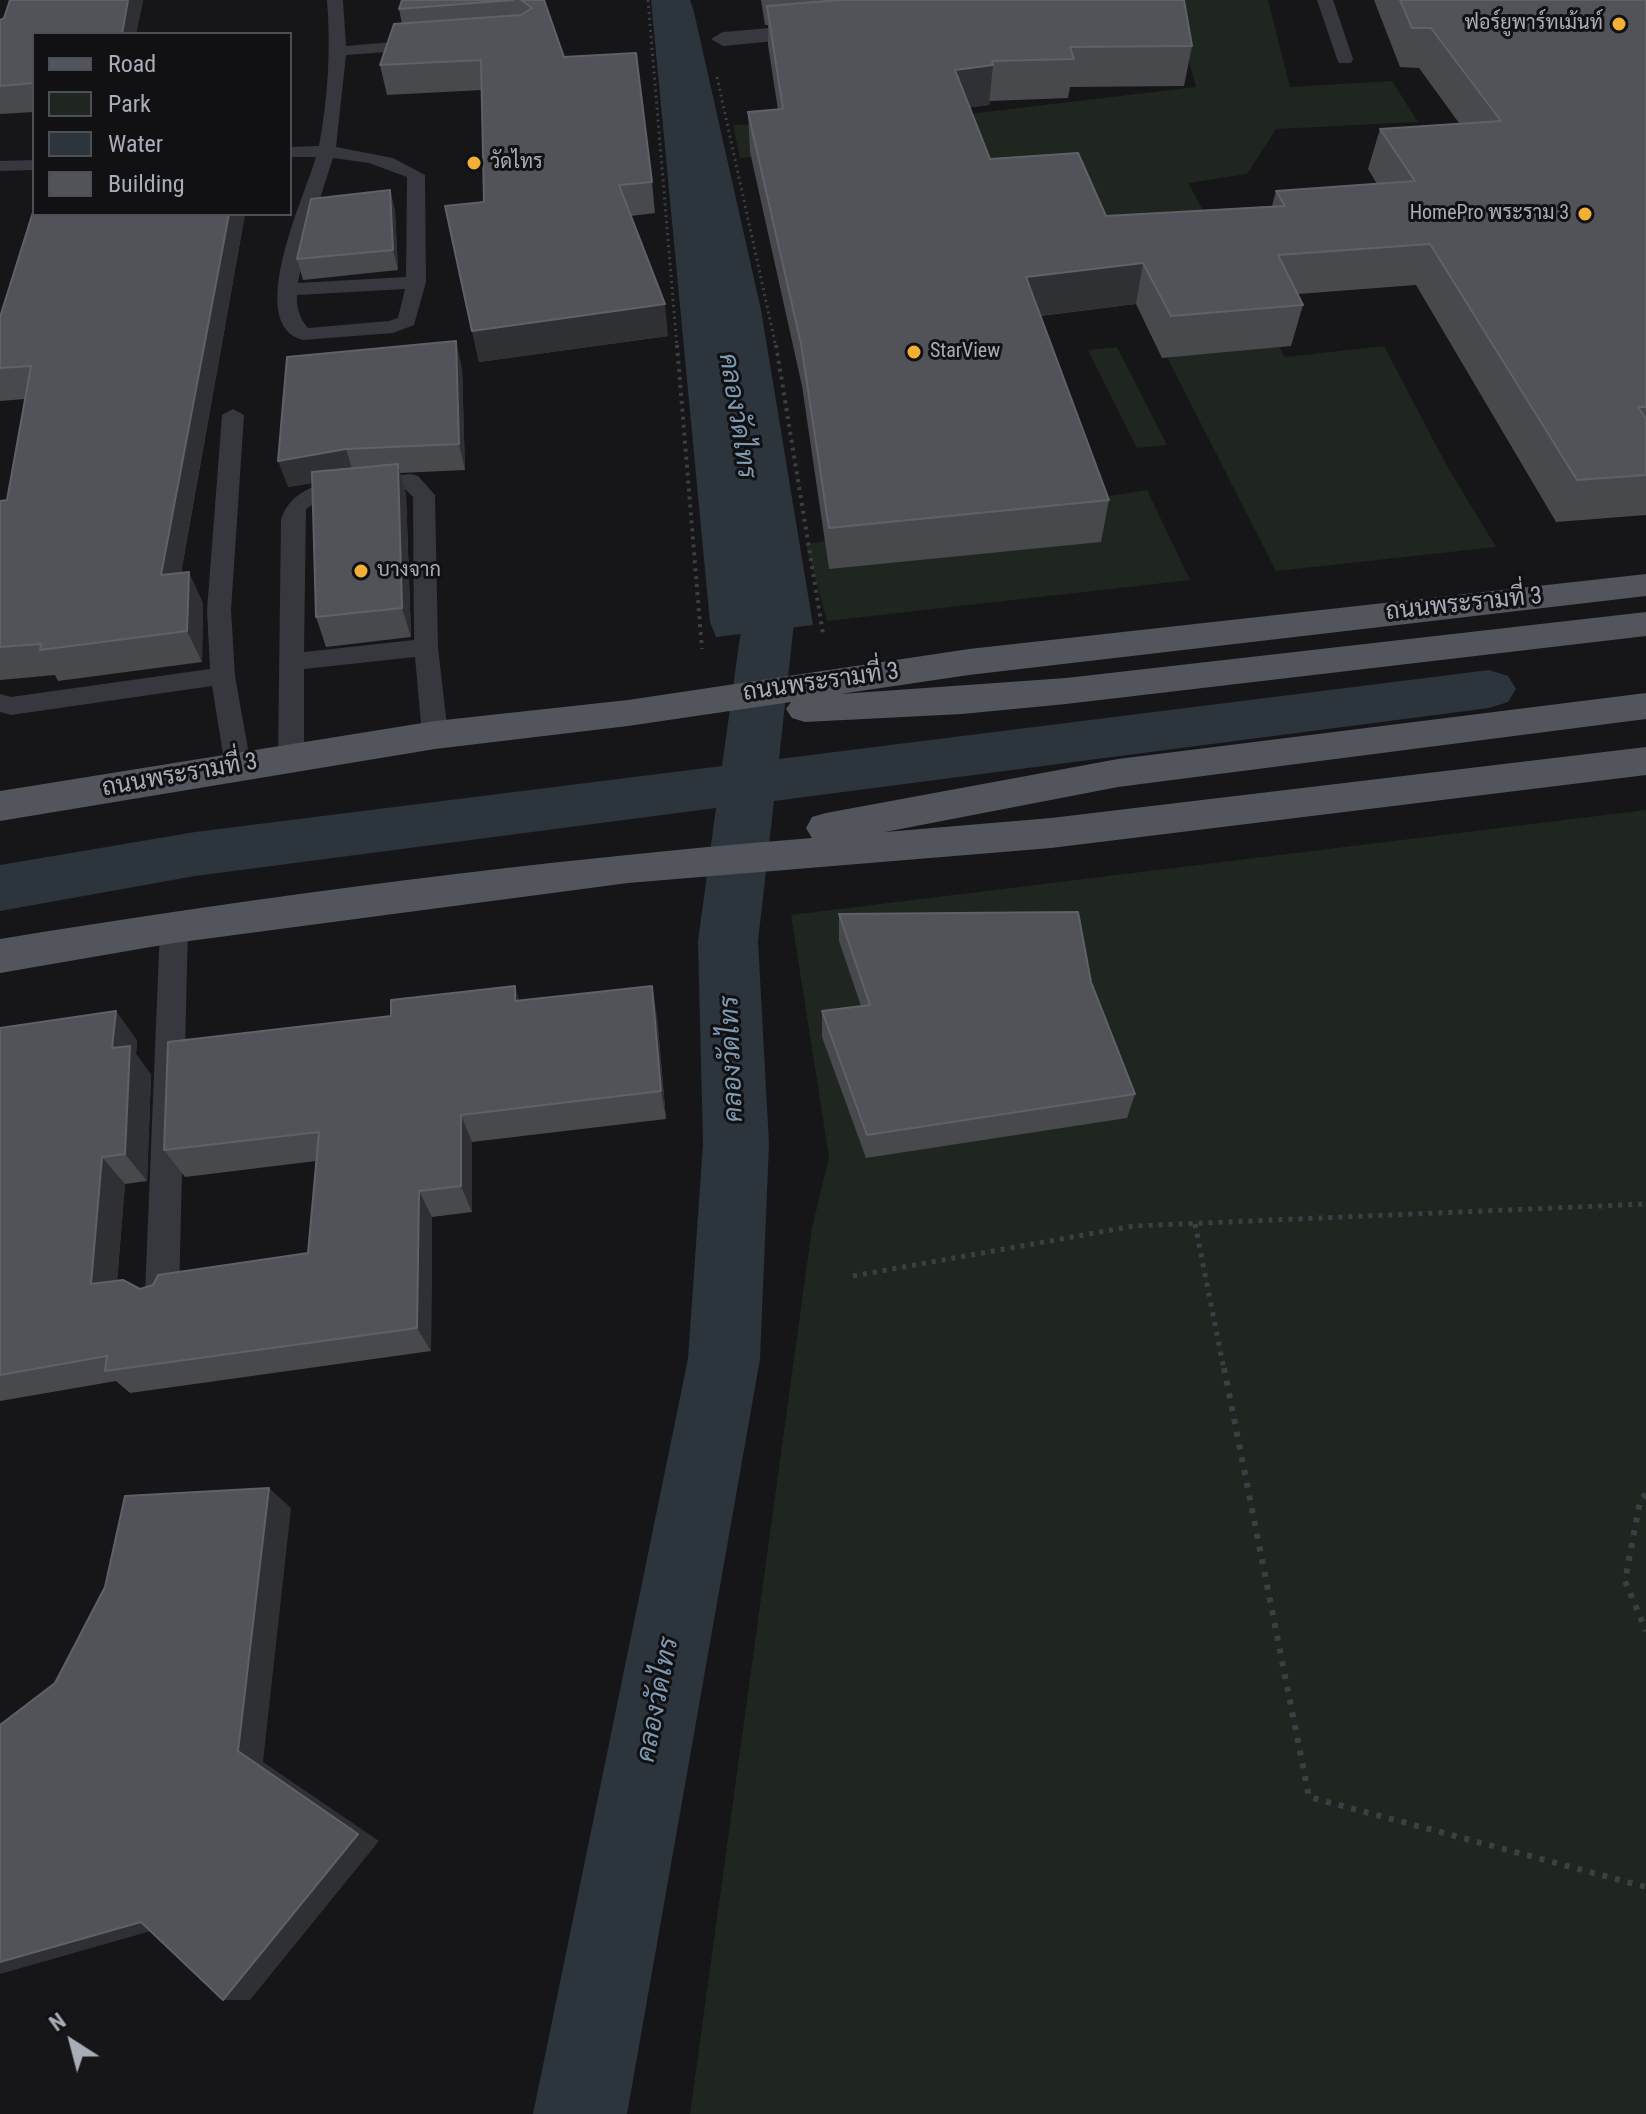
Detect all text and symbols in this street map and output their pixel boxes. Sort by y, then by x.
place label: ฟอร์ยูพาร์ทเม้นท์ [1464,12,1603,36]
marker: ฟอร์ยูพาร์ทเม้นท์ [1610,15,1628,33]
legend [32,32,292,216]
text: Road [108,50,156,78]
text: Park [108,90,151,118]
text: Water [108,130,163,158]
place label: วัดไทร [490,151,543,175]
marker: วัดไทร [465,154,483,172]
text: Building [108,170,185,198]
place label: HomePro พระราม 3 [1410,202,1569,226]
marker: HomePro พระราม 3 [1576,205,1594,223]
place label: StarView [930,340,1000,364]
marker: StarView [905,343,923,361]
water label: คลองวัดไทร [711,351,761,481]
place label: บางจาก [377,559,441,583]
marker: บางจาก [352,562,370,580]
street label: ถนนพระรามที่ 3 [1384,582,1544,628]
street label: ถนนพระรามที่ 3 [741,658,901,708]
street label: ถนนพระรามที่ 3 [100,748,260,804]
water label: คลองวัดไทร [715,995,751,1123]
water label: คลองวัดไทร [632,1635,686,1765]
north arrow [32,2002,112,2082]
text: N [45,2008,70,2036]

